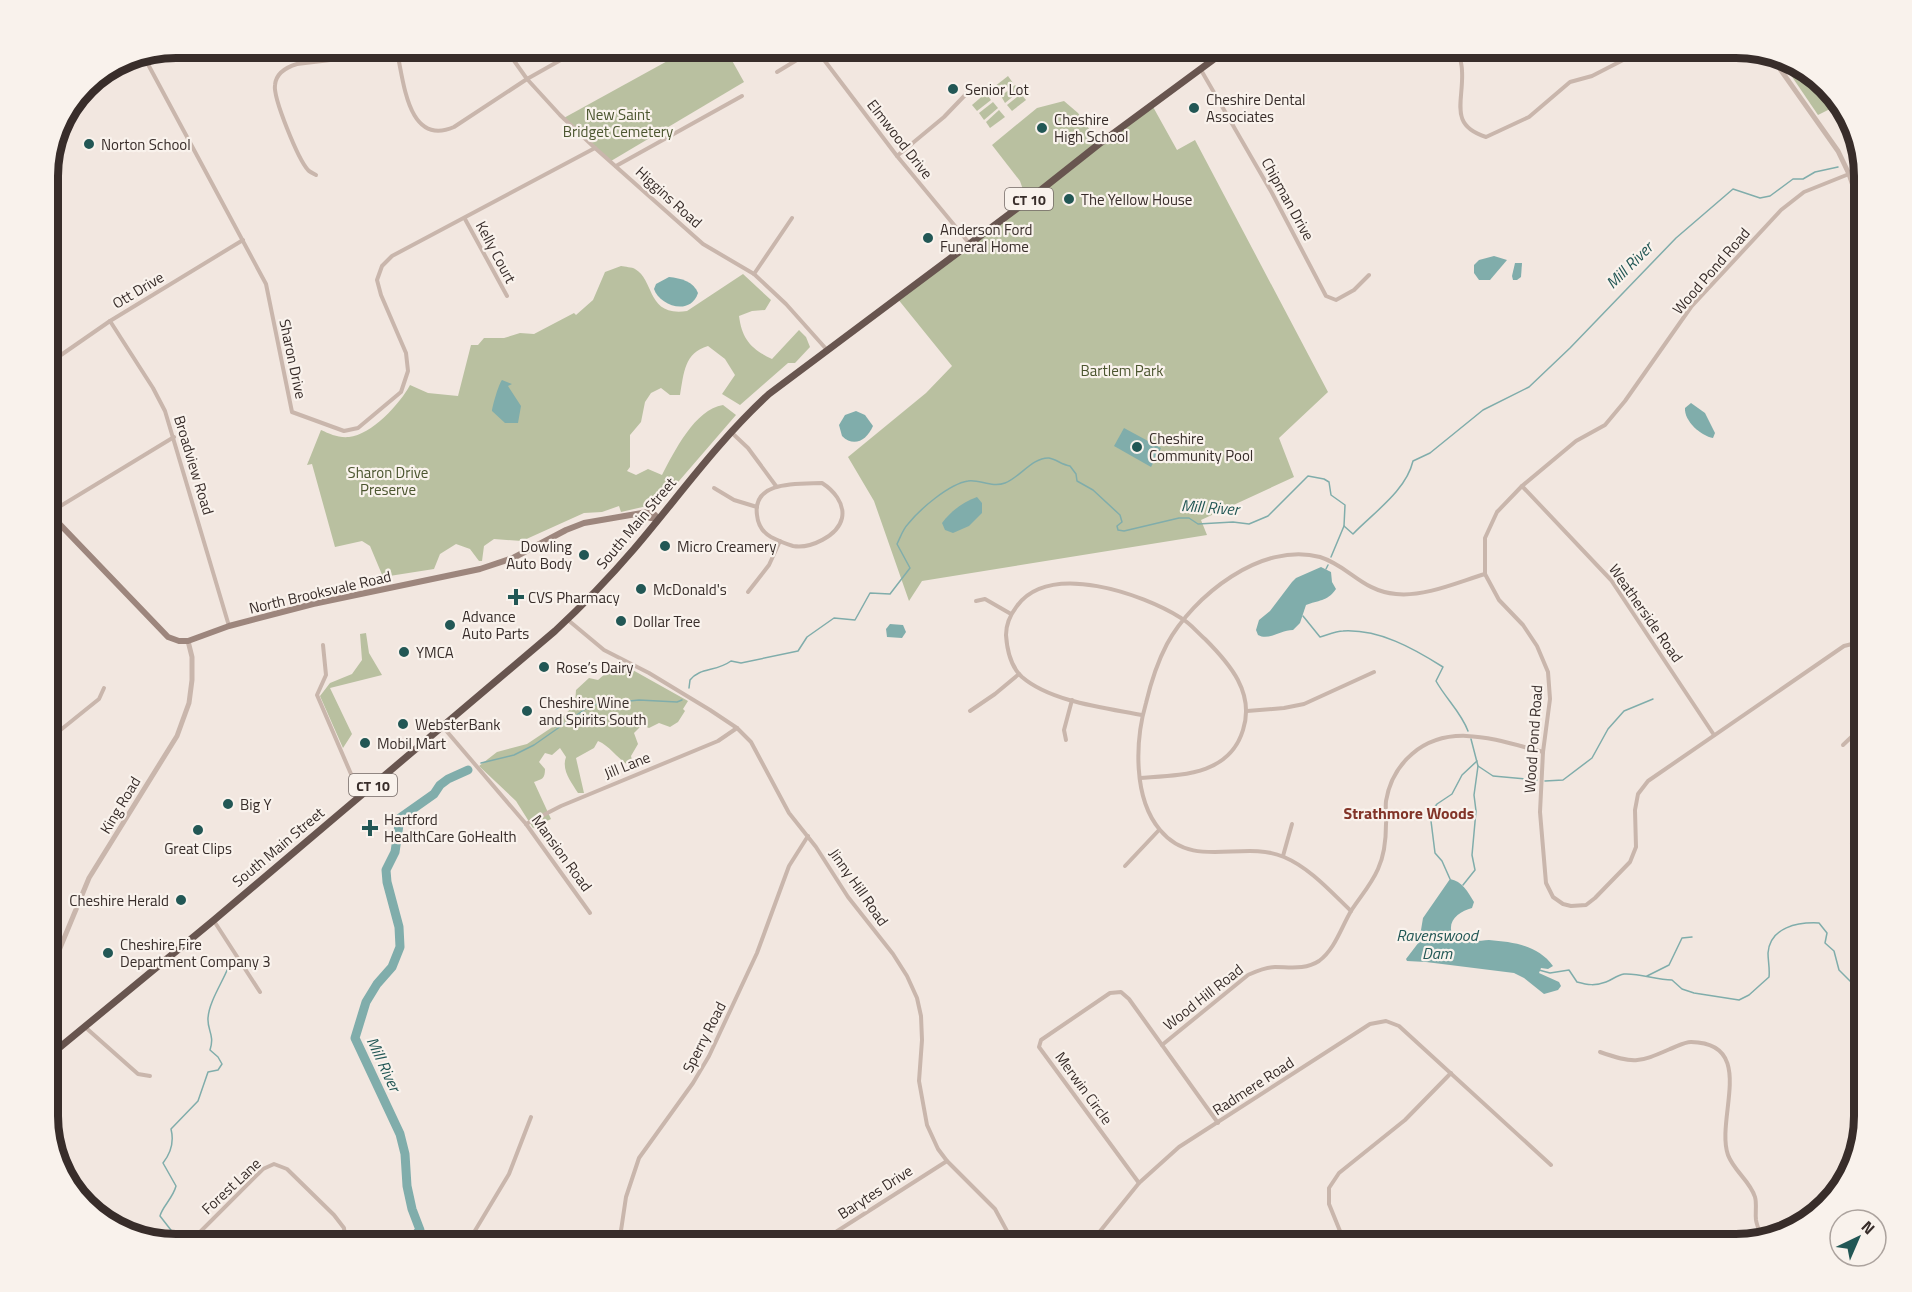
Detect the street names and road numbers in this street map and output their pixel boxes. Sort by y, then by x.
street label: Elmwood Drive [862,94,938,184]
street label: Chipman Drive [1256,153,1320,245]
street label: Higgins Road [630,161,708,233]
road number: CT 10 [1005,188,1053,210]
street label: Kelly Court [470,217,522,288]
street label: Wood Pond Road [1667,222,1755,320]
street label: Ott Drive [108,266,168,314]
street label: Sharon Drive [273,317,313,401]
street label: Broadview Road [168,412,220,518]
street label: South Main Street [591,471,682,574]
street label: Weatherside Road [1603,559,1689,667]
street label: North Brooksvale Road [247,564,393,620]
street label: Wood Pond Road [1518,684,1548,794]
street label: Jill Lane [600,745,654,785]
street label: King Road [94,772,146,838]
road number: CT 10 [349,774,397,796]
street label: South Main Street [227,801,330,892]
street label: Mansion Road [526,810,598,896]
street label: Jinny Hill Road [824,843,894,931]
street label: Wood Hill Road [1158,958,1248,1036]
street label: Sperry Road [676,997,732,1077]
street label: Merwin Circle [1050,1047,1118,1129]
street label: Radmere Road [1208,1051,1298,1121]
street label: Forest Lane [196,1152,266,1220]
street label: Barytes Drive [833,1159,917,1225]

